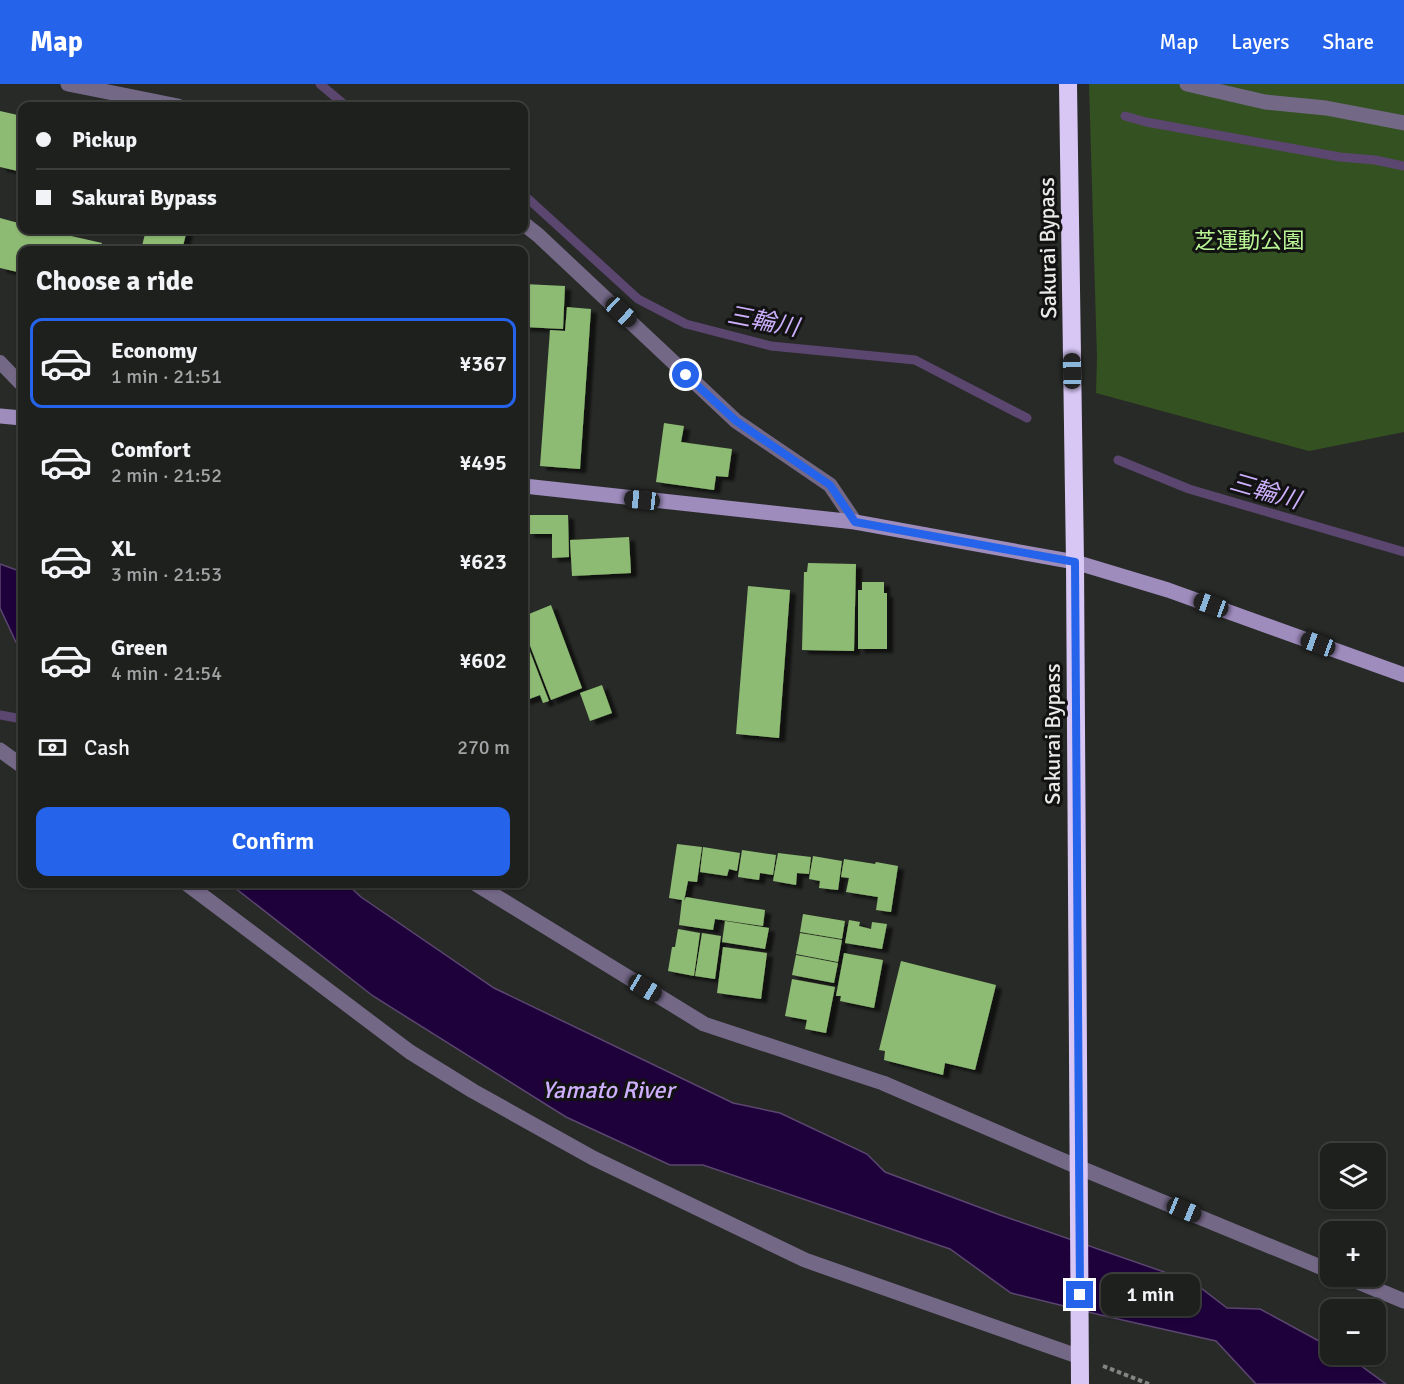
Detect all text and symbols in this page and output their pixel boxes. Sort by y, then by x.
text: Map [30,25,83,59]
text: Map [1160,29,1198,55]
text: Layers [1231,29,1289,55]
text: Share [1322,29,1374,55]
text: Pickup [72,126,137,153]
street label: Sakurai Bypass [1033,177,1062,319]
text: Sakurai Bypass [72,184,217,211]
park label: 芝運動公園 [1194,227,1304,254]
text: Choose a ride [36,265,194,298]
car [602,293,640,331]
water label: 三輪川 [725,299,804,343]
icon: car [39,336,93,390]
text: Economy [111,337,197,364]
text: ¥367 [459,350,507,377]
car [1063,353,1081,389]
route start [672,361,699,388]
text: 1 min · 21:51 [111,364,222,389]
icon: car [39,435,93,489]
text: Comfort [111,436,191,463]
text: ¥495 [459,449,507,476]
text: 2 min · 21:52 [111,463,222,488]
water label: 三輪川 [1226,467,1307,516]
car [623,489,661,511]
icon: car [39,534,93,588]
text: XL [111,535,136,562]
text: ¥623 [459,548,507,575]
text: 3 min · 21:53 [111,562,222,587]
car [1191,590,1231,620]
car [1298,629,1338,659]
icon: car [39,633,93,687]
text: Green [111,634,168,661]
text: ¥602 [459,647,507,674]
text: 4 min · 21:54 [111,661,222,686]
street label: Sakurai Bypass [1039,663,1066,805]
icon: cash [36,731,69,764]
text: Cash [84,734,130,761]
text: 270 m [457,735,510,760]
button: Confirm [36,807,510,876]
car [625,971,665,1005]
water label: Yamato River [542,1075,677,1105]
map controls [1320,1143,1386,1365]
button: layers [1320,1143,1386,1209]
car [1164,1195,1204,1225]
button: + [1320,1221,1386,1287]
callout: 1 min [1101,1274,1200,1316]
route end [1066,1281,1093,1308]
text: 1 min [1127,1282,1174,1307]
button: − [1320,1299,1386,1365]

